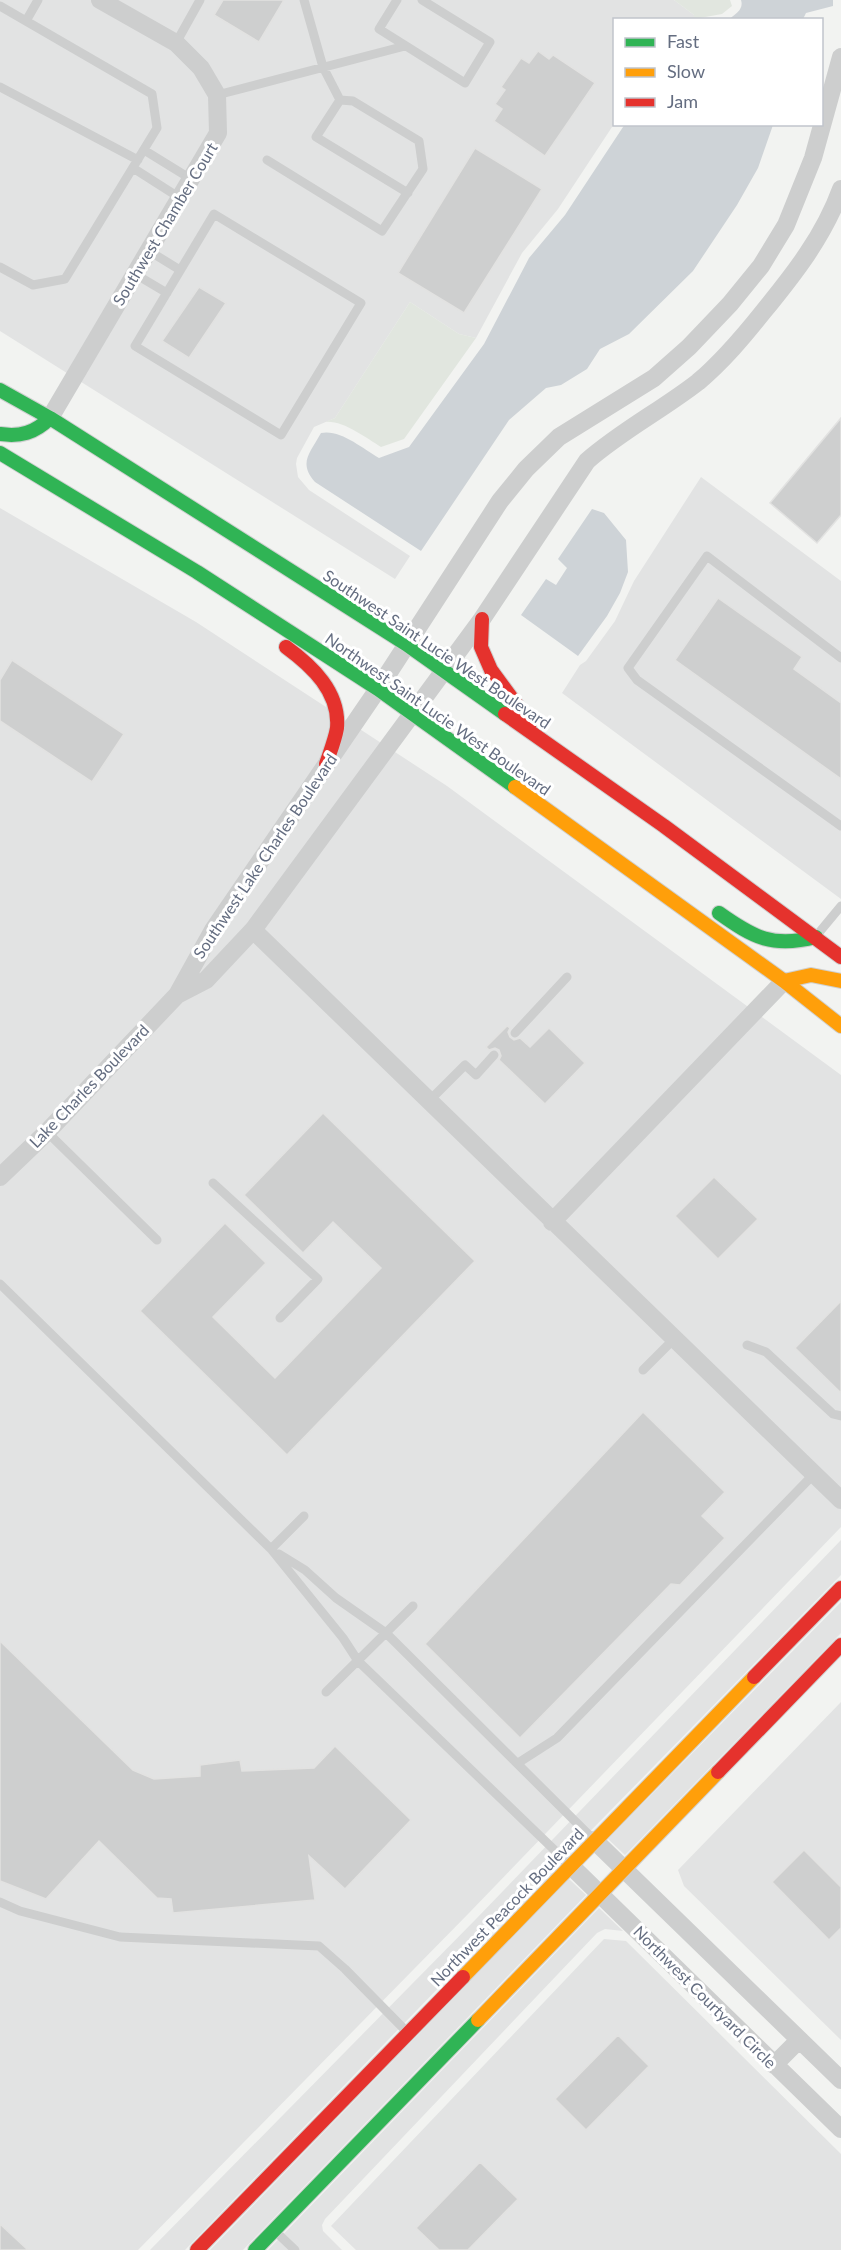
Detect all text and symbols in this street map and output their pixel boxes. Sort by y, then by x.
legend [613,18,823,126]
text: Fast [667,30,700,52]
text: Slow [667,60,705,82]
text: Jam [667,90,698,112]
street label: Southwest Chamber Court [108,139,221,309]
street label: Southwest Saint Lucie West Boulevard [320,565,555,732]
street label: Northwest Saint Lucie West Boulevard [322,628,554,799]
street label: Southwest Lake Charles Boulevard [189,750,340,962]
street label: Lake Charles Boulevard [25,1020,152,1151]
street label: Northwest Peacock Boulevard [426,1824,587,1989]
street label: Northwest Courtyard Circle [630,1921,781,2072]

